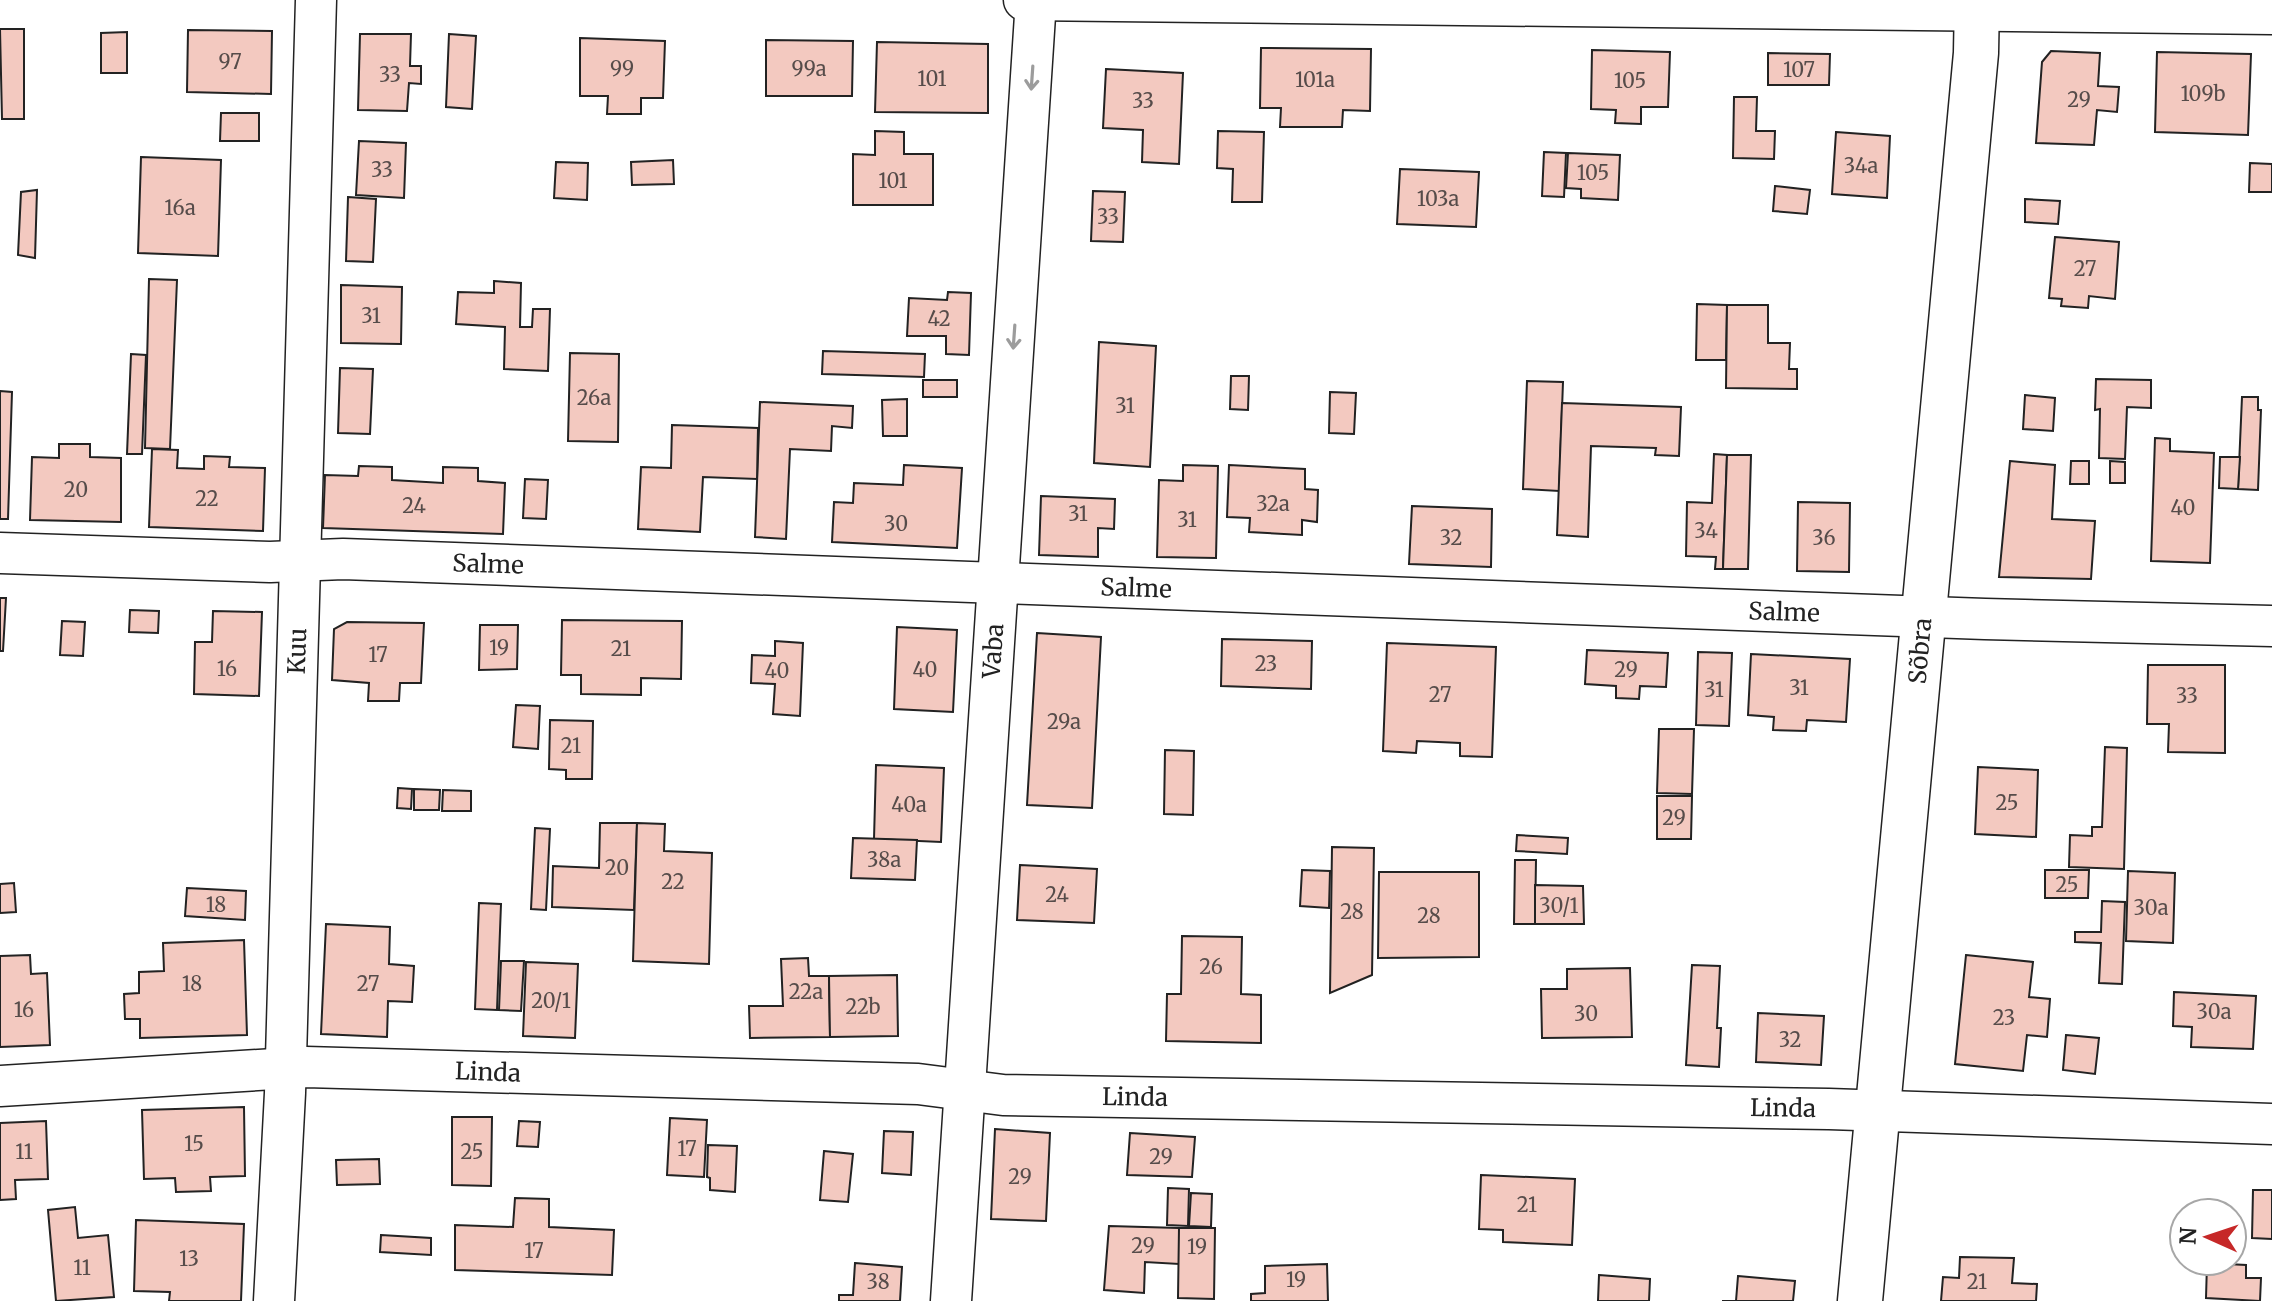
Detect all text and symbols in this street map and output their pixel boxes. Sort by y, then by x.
house number: 97 [218,49,242,74]
house number: 99 [610,56,634,81]
house number: 99a [792,56,827,81]
house number: 107 [1783,57,1815,82]
house number: 33 [379,62,401,87]
one-way arrow [1024,64,1039,91]
house number: 101 [917,66,947,91]
house number: 101a [1295,67,1335,92]
house number: 105 [1614,68,1646,93]
house number: 109b [2180,81,2226,106]
house number: 29 [2067,87,2091,112]
house number: 33 [1132,88,1154,113]
house number: 34a [1844,153,1879,178]
house number: 33 [371,157,393,182]
house number: 105 [1577,160,1609,185]
house number: 101 [878,168,908,193]
house number: 103a [1417,186,1459,211]
house number: 16a [164,195,196,220]
house number: 33 [1097,204,1119,229]
house number: 27 [2074,256,2096,281]
house number: 31 [361,303,381,328]
house number: 42 [927,306,951,331]
one-way arrow [1006,323,1021,350]
house number: 26a [577,385,612,410]
house number: 31 [1115,393,1135,418]
house number: 20 [64,477,88,502]
house number: 22 [195,486,219,511]
house number: 32a [1256,491,1290,516]
house number: 24 [402,493,426,518]
house number: 40 [2171,495,2195,520]
house number: 31 [1068,501,1088,526]
house number: 31 [1177,507,1197,532]
house number: 30 [884,511,908,536]
house number: 34 [1694,518,1718,543]
house number: 32 [1440,525,1462,550]
house number: 36 [1812,525,1836,550]
street label: Salme [452,547,524,581]
street label: Salme [1100,571,1172,605]
street label: Salme [1748,595,1820,629]
street label: Sõbra [1902,616,1938,685]
street label: Vaba [976,622,1010,680]
street label: Kuu [281,627,313,675]
house number: 19 [489,635,509,660]
house number: 21 [611,636,631,661]
house number: 17 [368,642,388,667]
house number: 23 [1255,651,1277,676]
house number: 16 [217,656,237,681]
house number: 40 [913,657,937,682]
house number: 29 [1614,657,1638,682]
house number: 40 [765,658,789,683]
house number: 31 [1789,675,1809,700]
house number: 31 [1704,677,1724,702]
house number: 27 [1429,682,1451,707]
house number: 33 [2176,683,2198,708]
house number: 29a [1047,709,1081,734]
house number: 21 [561,733,581,758]
house number: 25 [1996,790,2018,815]
house number: 40a [891,792,927,817]
house number: 29 [1662,805,1686,830]
house number: 38a [867,847,901,872]
house number: 20 [605,855,629,880]
house number: 22 [661,869,685,894]
house number: 25 [2056,872,2078,897]
house number: 24 [1045,882,1069,907]
house number: 18 [206,892,226,917]
house number: 30/1 [1539,893,1579,918]
house number: 30a [2134,895,2169,920]
house number: 28 [1340,899,1364,924]
house number: 28 [1417,903,1441,928]
house number: 26 [1199,954,1223,979]
house number: 18 [182,971,202,996]
house number: 27 [357,971,379,996]
house number: 22a [789,979,823,1004]
house number: 20/1 [531,988,571,1013]
house number: 22b [845,994,881,1019]
house number: 16 [14,997,34,1022]
house number: 30a [2197,999,2232,1024]
house number: 30 [1574,1001,1598,1026]
house number: 23 [1993,1005,2015,1030]
house number: 32 [1779,1027,1801,1052]
street label: Linda [455,1055,522,1089]
street label: Linda [1102,1081,1168,1113]
street label: Linda [1750,1092,1816,1124]
house number: 15 [184,1131,204,1156]
house number: 17 [677,1136,697,1161]
house number: 11 [15,1139,33,1164]
house number: 25 [461,1139,483,1164]
house number: 29 [1149,1144,1173,1169]
house number: 29 [1008,1164,1032,1189]
house number: 21 [1517,1192,1537,1217]
north arrow [2168,1197,2248,1277]
text: N [2174,1226,2202,1245]
house number: 29 [1131,1233,1155,1258]
house number: 19 [1187,1234,1207,1259]
house number: 17 [524,1238,544,1263]
house number: 13 [179,1246,199,1271]
house number: 11 [73,1255,91,1280]
house number: 19 [1286,1267,1306,1292]
house number: 38 [866,1269,890,1294]
house number: 21 [1967,1269,1987,1294]

